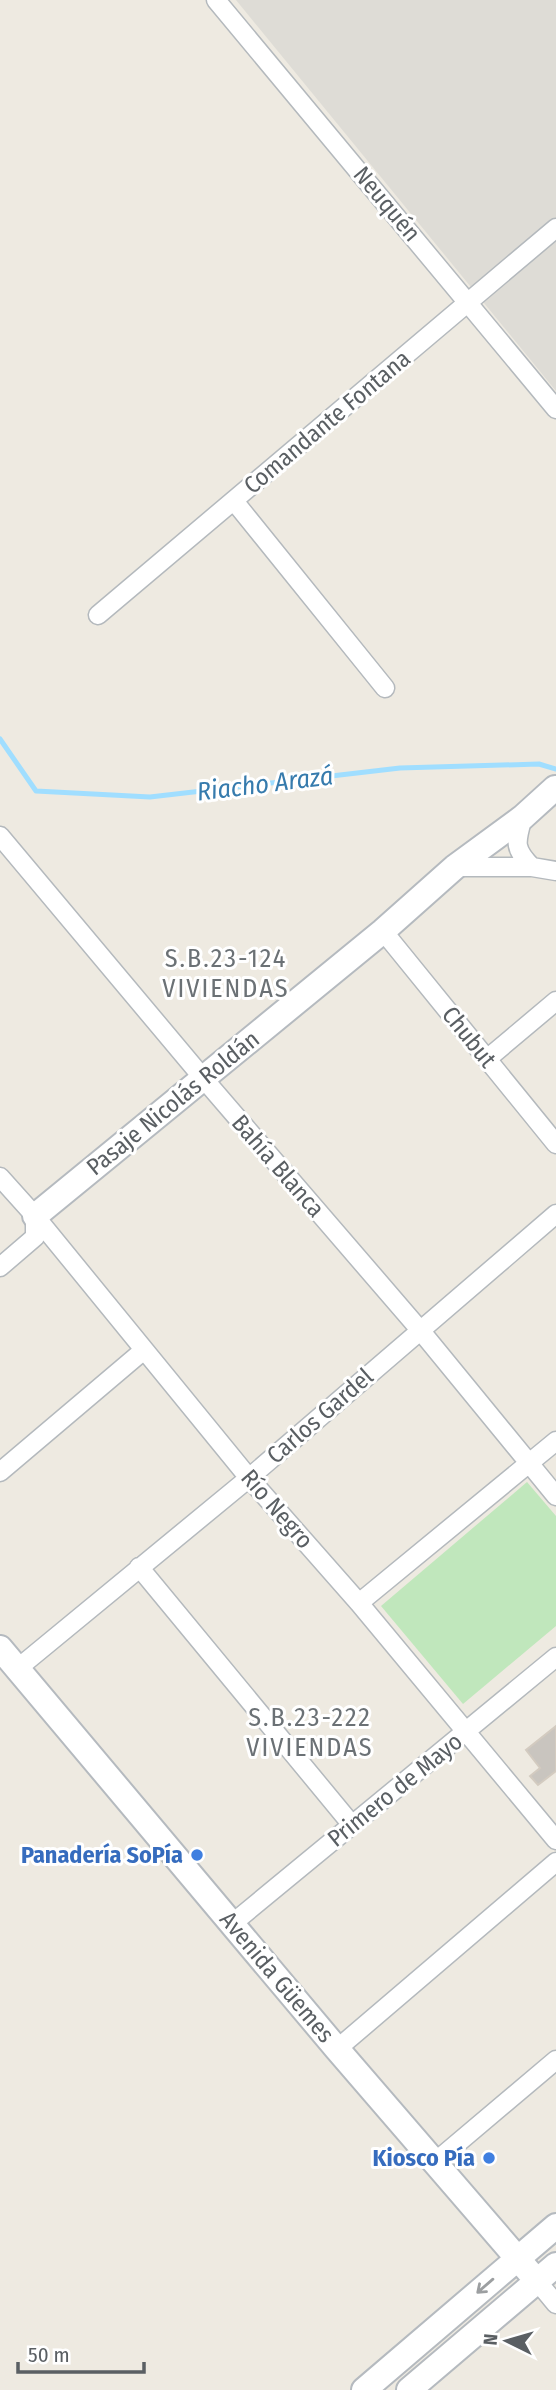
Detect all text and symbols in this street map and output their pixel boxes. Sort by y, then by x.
street label: Neuquén [348,161,426,247]
street label: Comandante Fontana [238,344,416,500]
water label: Riacho Arazá [195,760,335,808]
district label: S.B.23-124 VIVIENDAS [162,943,290,1004]
street label: Chubut [436,1001,502,1073]
street label: Pasaje Nicolás Roldán [81,1025,265,1181]
street label: Bahía Blanca [226,1109,330,1223]
street label: Carlos Gardel [261,1362,379,1470]
street label: Río Negro [235,1464,319,1554]
district label: S.B.23-222 VIVIENDAS [246,1702,374,1763]
street label: Primero de Mayo [322,1727,468,1853]
place label: Panadería SoPía [21,1841,183,1869]
marker: Panadería SoPía [189,1847,205,1863]
street label: Avenida Güemes [214,1906,340,2048]
place label: Kiosco Pía [373,2144,475,2172]
marker: Kiosco Pía [481,2150,497,2166]
one-way arrow [477,2278,495,2294]
north arrow [472,2306,542,2376]
scale bar [18,2330,144,2374]
text: N [479,2333,503,2346]
text: 50 m [28,2342,70,2368]

